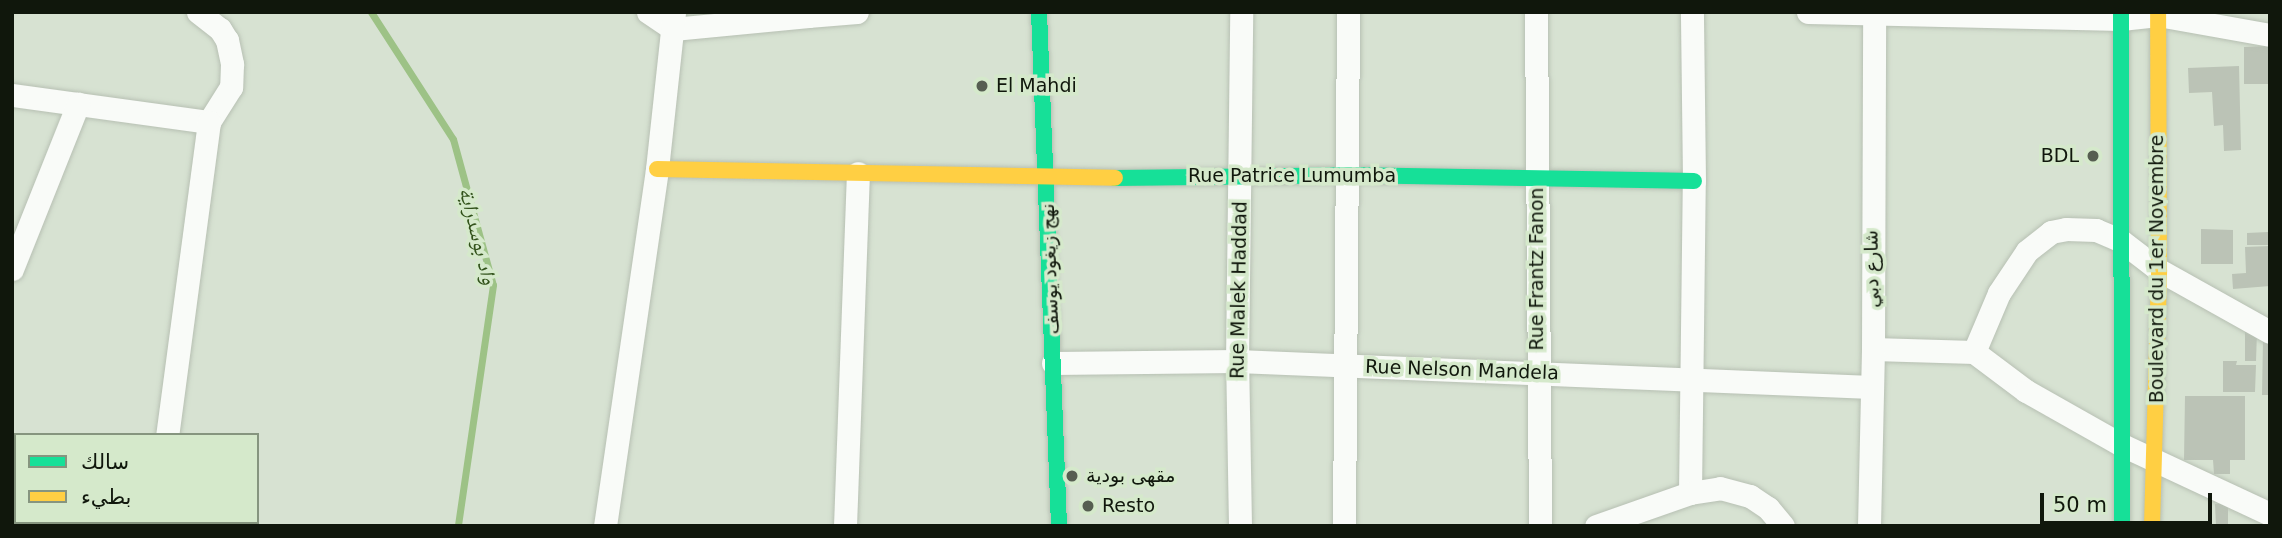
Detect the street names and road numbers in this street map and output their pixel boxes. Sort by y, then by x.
street label: Boulevard du 1er Novembre [2146,135,2168,403]
street label: Rue Patrice Lumumba [1188,165,1396,187]
street label: Rue Frantz Fanon [1526,187,1548,351]
street label: Rue Malek Haddad [1226,201,1252,379]
street label: نهج زيغود يوسف [1036,203,1064,335]
street label: شارع دبي [1860,230,1884,308]
street label: Rue Nelson Mandela [1365,355,1559,385]

